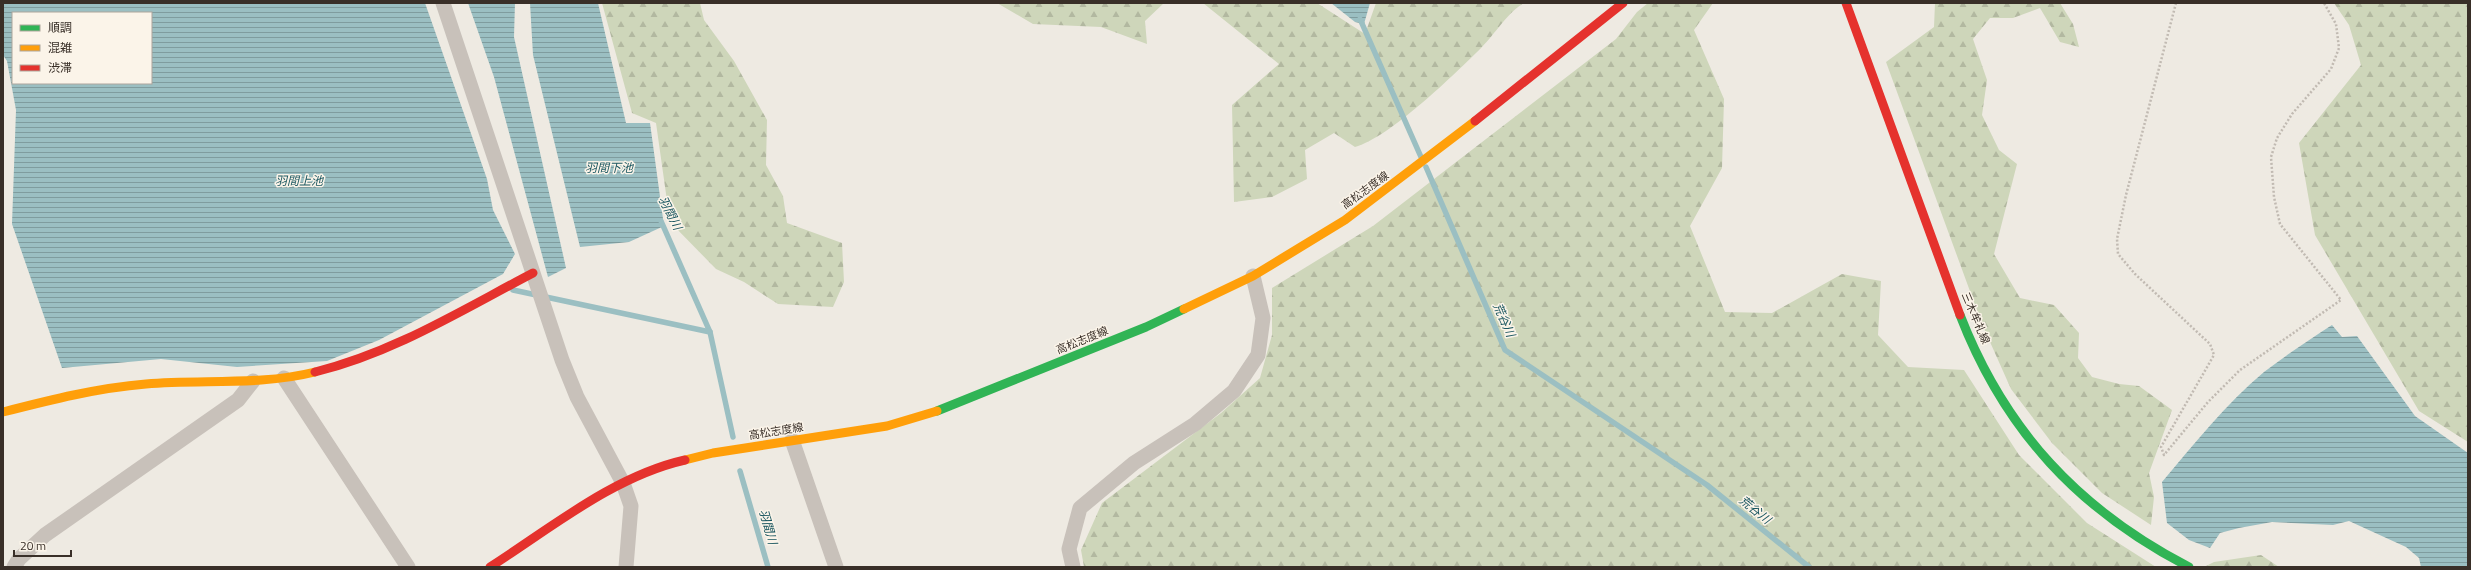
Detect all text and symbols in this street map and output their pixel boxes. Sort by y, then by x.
legend [12,12,152,84]
text: 順調 [48,18,72,37]
text: 混雑 [48,38,72,57]
text: 渋滞 [48,58,72,77]
water label: 羽間下池 [585,158,634,177]
street label: 高松志度線 [1338,167,1392,213]
water label: 羽間上池 [275,171,324,190]
water label: 羽間川 [654,192,688,235]
street label: 三木牟礼線 [1958,290,1994,346]
water label: 荒谷川 [1488,299,1521,342]
street label: 高松志度線 [1054,322,1110,358]
street label: 高松志度線 [748,419,804,443]
water label: 荒谷川 [1735,491,1777,530]
water label: 羽間川 [754,507,783,549]
scale bar [14,532,71,558]
text: 20 m [20,536,46,555]

